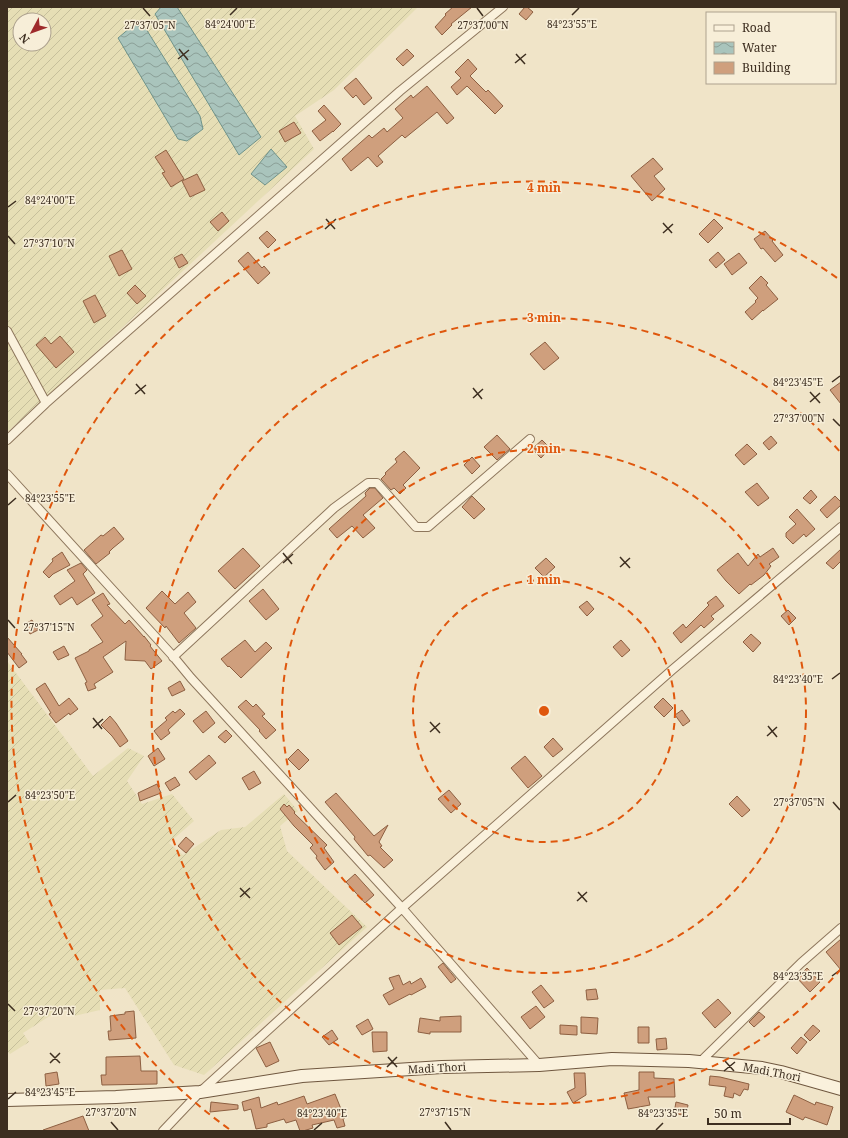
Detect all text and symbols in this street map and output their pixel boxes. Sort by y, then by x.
north arrow [12,12,52,52]
legend [706,12,836,84]
text: 84°24'00"E [205,17,255,31]
text: 84°23'55"E [547,17,597,31]
text: 27°37'05"N [124,18,176,32]
text: 27°37'00"N [457,18,509,32]
text: Road [742,19,772,36]
text: N [15,30,33,47]
text: Water [742,39,777,56]
text: Building [742,59,791,76]
text: 4 min [527,179,561,196]
text: 84°24'00"E [25,193,75,207]
text: 27°37'10"N [23,236,75,250]
text: 3 min [527,309,561,326]
text: 84°23'45"E [773,375,823,389]
text: 27°37'00"N [773,411,825,425]
text: 2 min [527,440,561,457]
text: 84°23'55"E [25,491,75,505]
text: 1 min [527,571,561,588]
text: 27°37'15"N [23,620,75,634]
text: 84°23'40"E [773,672,823,686]
centre of rings [537,704,551,718]
text: 84°23'50"E [25,788,75,802]
text: 27°37'05"N [773,795,825,809]
text: 84°23'35"E [773,969,823,983]
text: 27°37'20"N [23,1004,75,1018]
street label: Madi Thori [407,1058,467,1077]
street label: Madi Thori [742,1059,803,1085]
text: 84°23'45"E [25,1085,75,1099]
scale bar [708,1100,790,1126]
text: 27°37'20"N [85,1105,137,1119]
text: 27°37'15"N [419,1105,471,1119]
text: 50 m [714,1105,742,1122]
text: 84°23'40"E [297,1106,347,1120]
text: 84°23'35"E [638,1106,688,1120]

